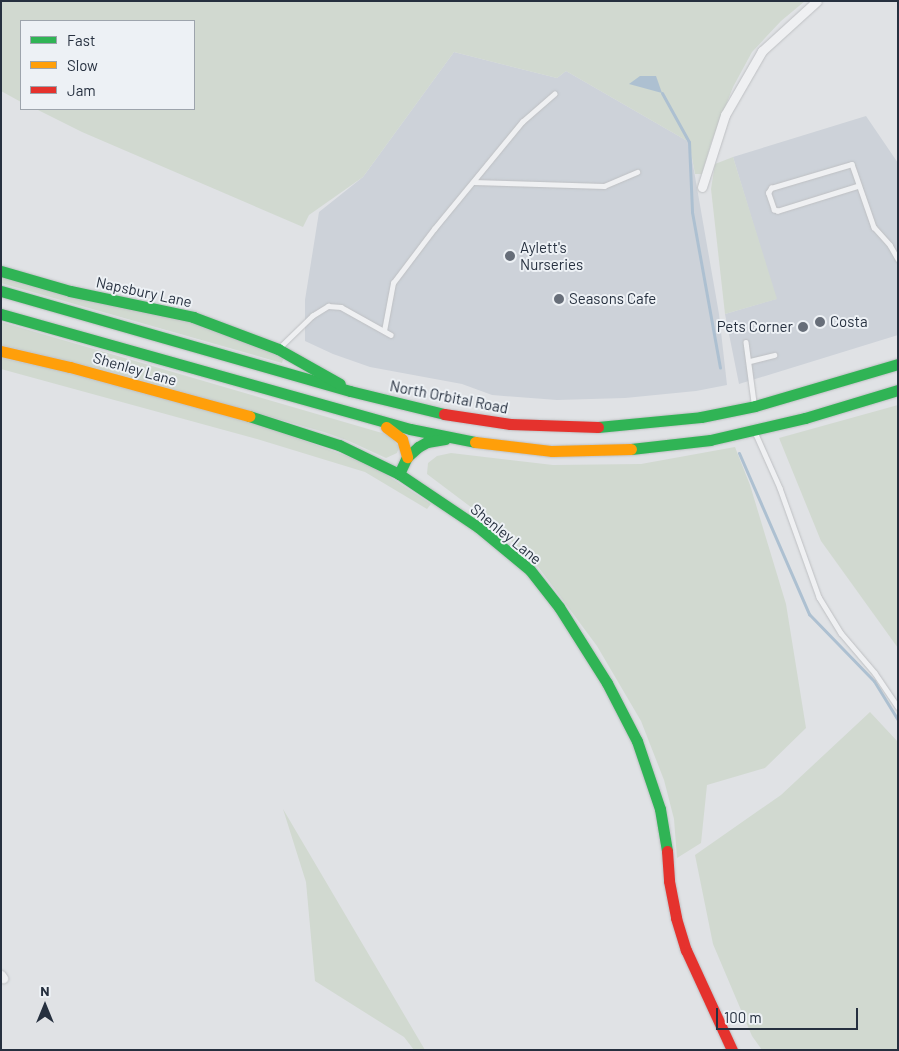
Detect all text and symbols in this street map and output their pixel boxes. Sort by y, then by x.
legend [20,20,195,110]
text: Fast [67,31,95,49]
text: Slow [67,56,98,74]
text: Jam [67,81,96,99]
place label: Aylett's Nurseries [520,238,583,273]
marker: Aylett's Nurseries [504,250,516,262]
street label: Napsbury Lane [94,273,194,311]
place label: Seasons Cafe [569,290,656,308]
marker: Seasons Cafe [553,293,565,305]
place label: Costa [830,313,868,331]
marker: Costa [814,316,826,328]
place label: Pets Corner [717,318,793,336]
marker: Pets Corner [797,321,809,333]
street label: Shenley Lane [91,348,179,390]
street label: North Orbital Road [388,377,510,417]
street label: Shenley Lane [467,500,545,568]
north arrow [20,981,70,1031]
text: N [40,982,50,999]
scale bar [719,998,862,1030]
text: 100 m [724,1008,762,1026]

